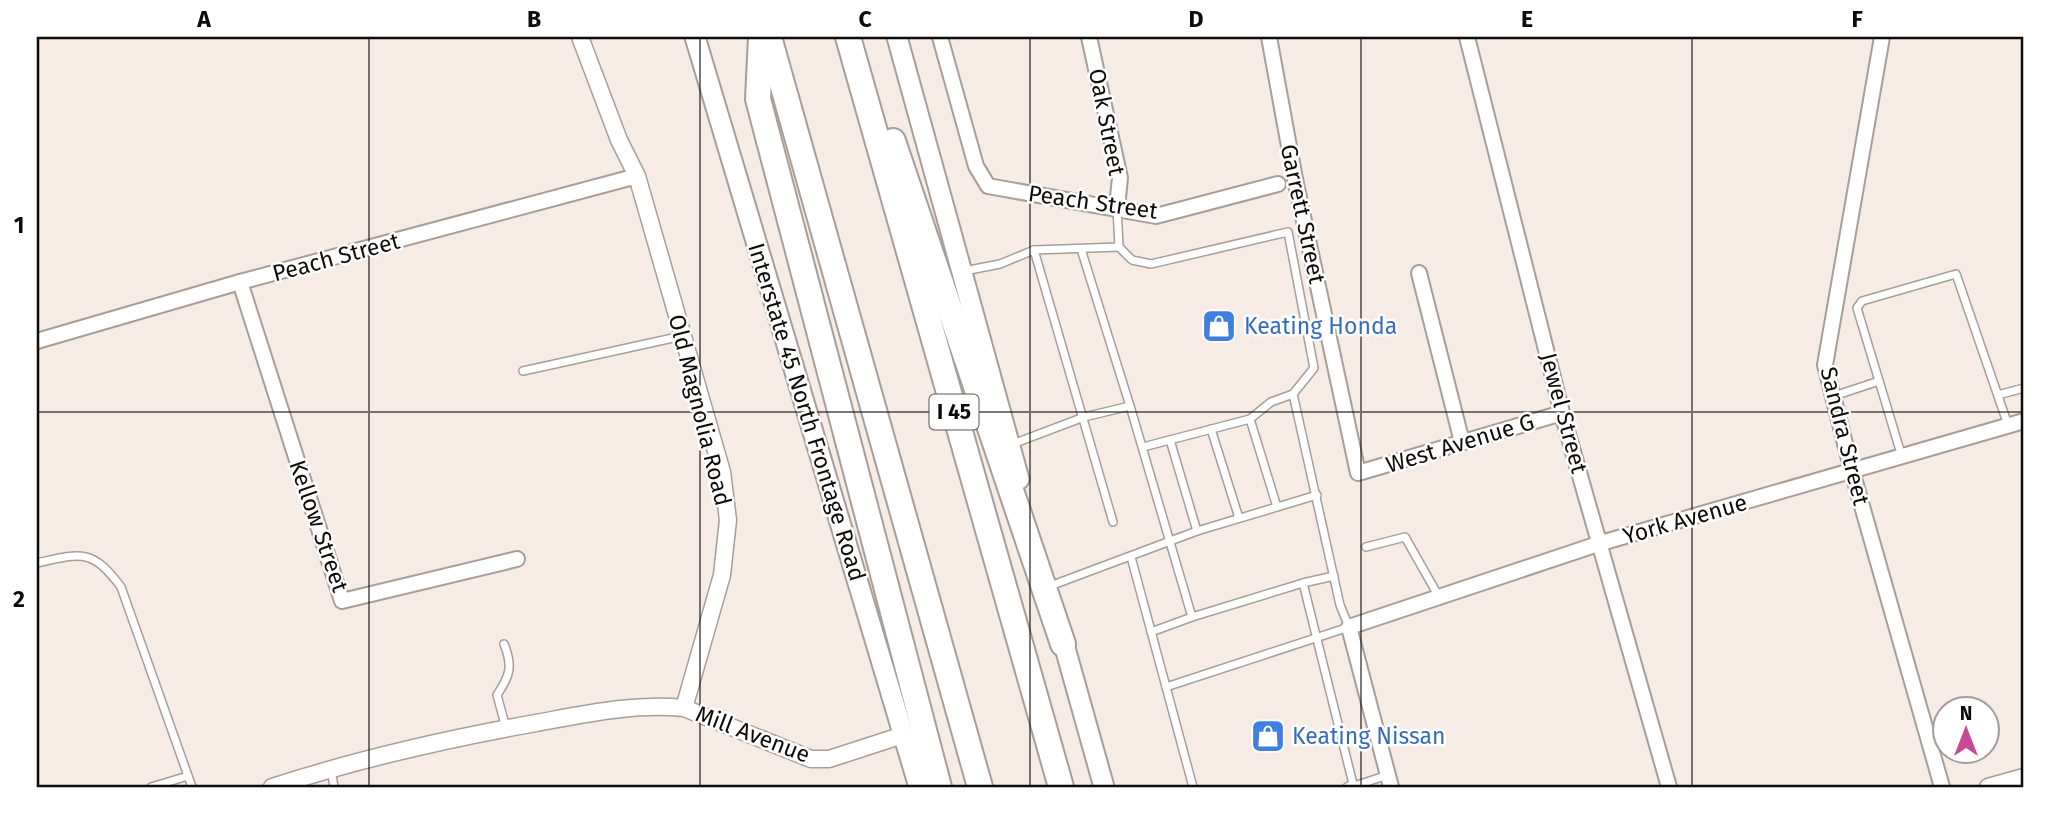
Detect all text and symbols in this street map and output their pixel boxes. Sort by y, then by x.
text: A [196,5,211,33]
text: B [527,5,541,33]
text: C [858,5,872,33]
text: D [1189,5,1204,33]
text: E [1521,5,1533,33]
text: F [1851,5,1863,33]
street label: Oak Street [1083,66,1131,179]
street label: Garrett Street [1275,142,1332,287]
street label: Peach Street [1026,179,1160,225]
text: 1 [14,211,24,239]
street label: Peach Street [269,226,403,287]
street label: Interstate 45 North Frontage Road [742,240,872,584]
shop icon: Keating Honda [1200,307,1238,345]
street label: Old Magnolia Road [663,311,737,509]
place label: Keating Honda [1244,312,1397,340]
street label: Jewel Street [1534,350,1594,477]
street label: Sandra Street [1814,364,1876,509]
road number: I 45 [930,394,978,430]
street label: West Avenue G [1383,407,1537,479]
street label: Kellow Street [283,456,355,596]
street label: York Avenue [1620,488,1750,550]
text: 2 [13,585,25,613]
north arrow [1932,694,2002,764]
street label: Mill Avenue [692,699,814,769]
text: N [1960,702,1972,725]
shop icon: Keating Nissan [1249,717,1287,755]
place label: Keating Nissan [1292,722,1446,750]

